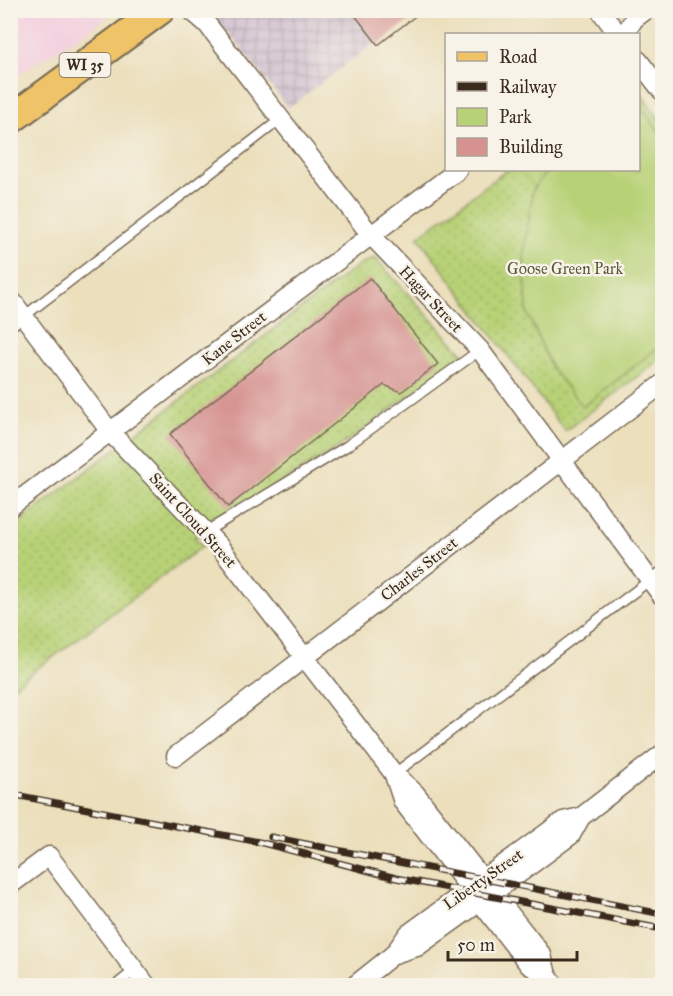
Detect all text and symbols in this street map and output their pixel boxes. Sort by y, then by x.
legend [445,33,640,171]
text: Road [499,46,537,68]
road number: WI 35 [60,53,110,77]
text: Railway [499,76,557,98]
text: Park [499,106,532,128]
text: Building [499,136,563,159]
park label: Goose Green Park [507,259,624,278]
street label: Hagar Street [395,262,467,337]
street label: Kane Street [198,307,270,369]
street label: Saint Cloud Street [145,469,241,572]
street label: Charles Street [377,533,462,605]
street label: Liberty Street [439,844,527,913]
scale bar [448,924,577,962]
text: 50 m [457,934,495,956]

